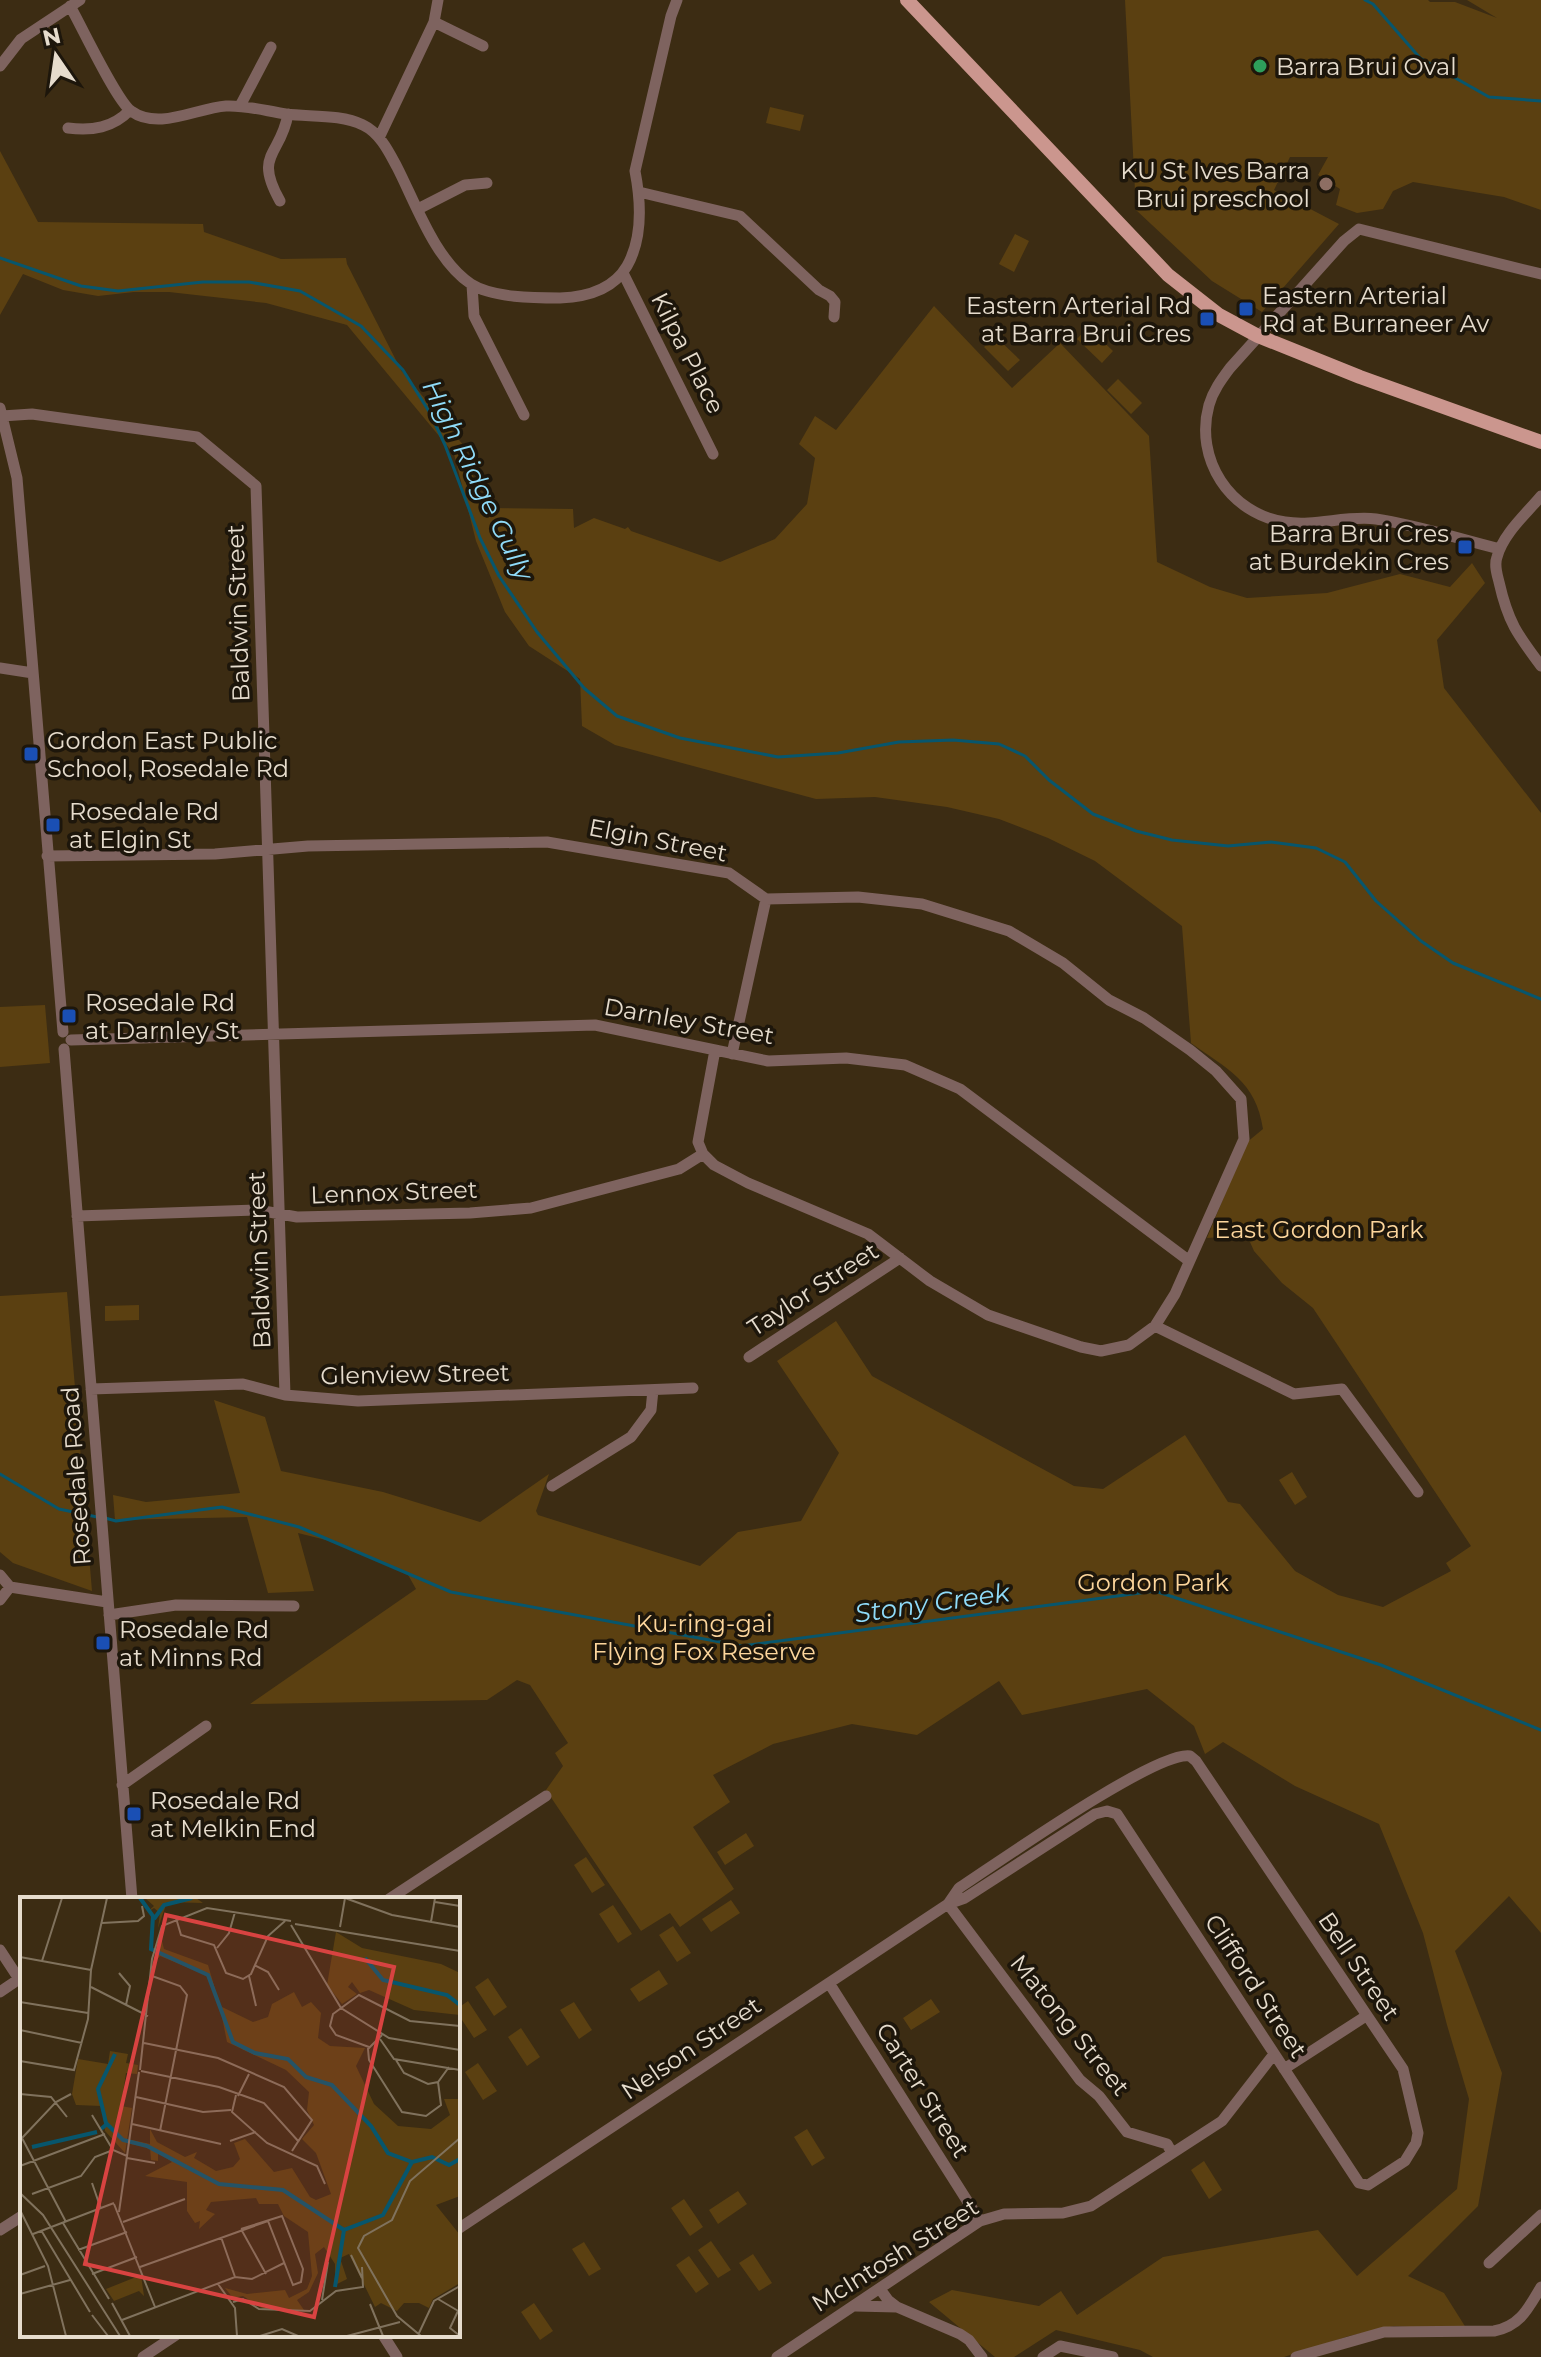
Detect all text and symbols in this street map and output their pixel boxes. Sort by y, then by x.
north arrow [16,16,96,96]
text: N [40,22,63,52]
place label: Barra Brui Oval [1276,52,1457,81]
marker: Barra Brui Oval [1251,57,1269,75]
place label: KU St Ives Barra Brui preschool [1120,156,1310,213]
marker: KU St Ives Barra Brui preschool [1317,175,1335,193]
place label: Eastern Arterial Rd at Burraneer Av [1262,281,1489,338]
street label: Kilpa Place [645,287,731,419]
place label: Eastern Arterial Rd at Barra Brui Cres [966,291,1191,348]
marker: Eastern Arterial Rd at Burraneer Av [1237,300,1255,318]
marker: Eastern Arterial Rd at Barra Brui Cres [1198,310,1216,328]
water label: High Ridge Gully [415,374,541,587]
place label: Barra Brui Cres at Burdekin Cres [1249,519,1449,576]
street label: Baldwin Street [220,523,256,702]
marker: Barra Brui Cres at Burdekin Cres [1456,538,1474,556]
place label: Gordon East Public School, Rosedale Rd [47,726,289,783]
marker: Gordon East Public School, Rosedale Rd [22,745,40,763]
place label: Rosedale Rd at Elgin St [69,797,219,854]
street label: Elgin Street [586,812,730,868]
marker: Rosedale Rd at Elgin St [44,816,62,834]
place label: Rosedale Rd at Darnley St [85,988,240,1045]
street label: Darnley Street [602,992,777,1050]
marker: Rosedale Rd at Darnley St [60,1007,78,1025]
street label: Baldwin Street [241,1170,277,1349]
street label: Lennox Street [310,1175,478,1209]
park label: East Gordon Park [1214,1215,1424,1244]
street label: Taylor Street [742,1236,884,1342]
street label: Glenview Street [320,1358,510,1390]
street label: Rosedale Road [55,1386,97,1566]
park label: Gordon Park [1077,1568,1229,1597]
water label: Stony Creek [853,1576,1013,1630]
park label: Ku-ring-gai Flying Fox Reserve [592,1609,816,1666]
place label: Rosedale Rd at Minns Rd [119,1615,269,1672]
marker: Rosedale Rd at Minns Rd [94,1634,112,1652]
place label: Rosedale Rd at Melkin End [150,1786,316,1843]
marker: Rosedale Rd at Melkin End [125,1805,143,1823]
inset map [20,1897,460,2337]
street label: Bell Street [1312,1906,1406,2026]
street label: Clifford Street [1199,1909,1313,2064]
street label: Matong Street [1004,1949,1136,2102]
street label: Nelson Street [616,1990,767,2105]
street label: Carter Street [870,2017,976,2163]
street label: McIntosh Street [806,2192,984,2318]

